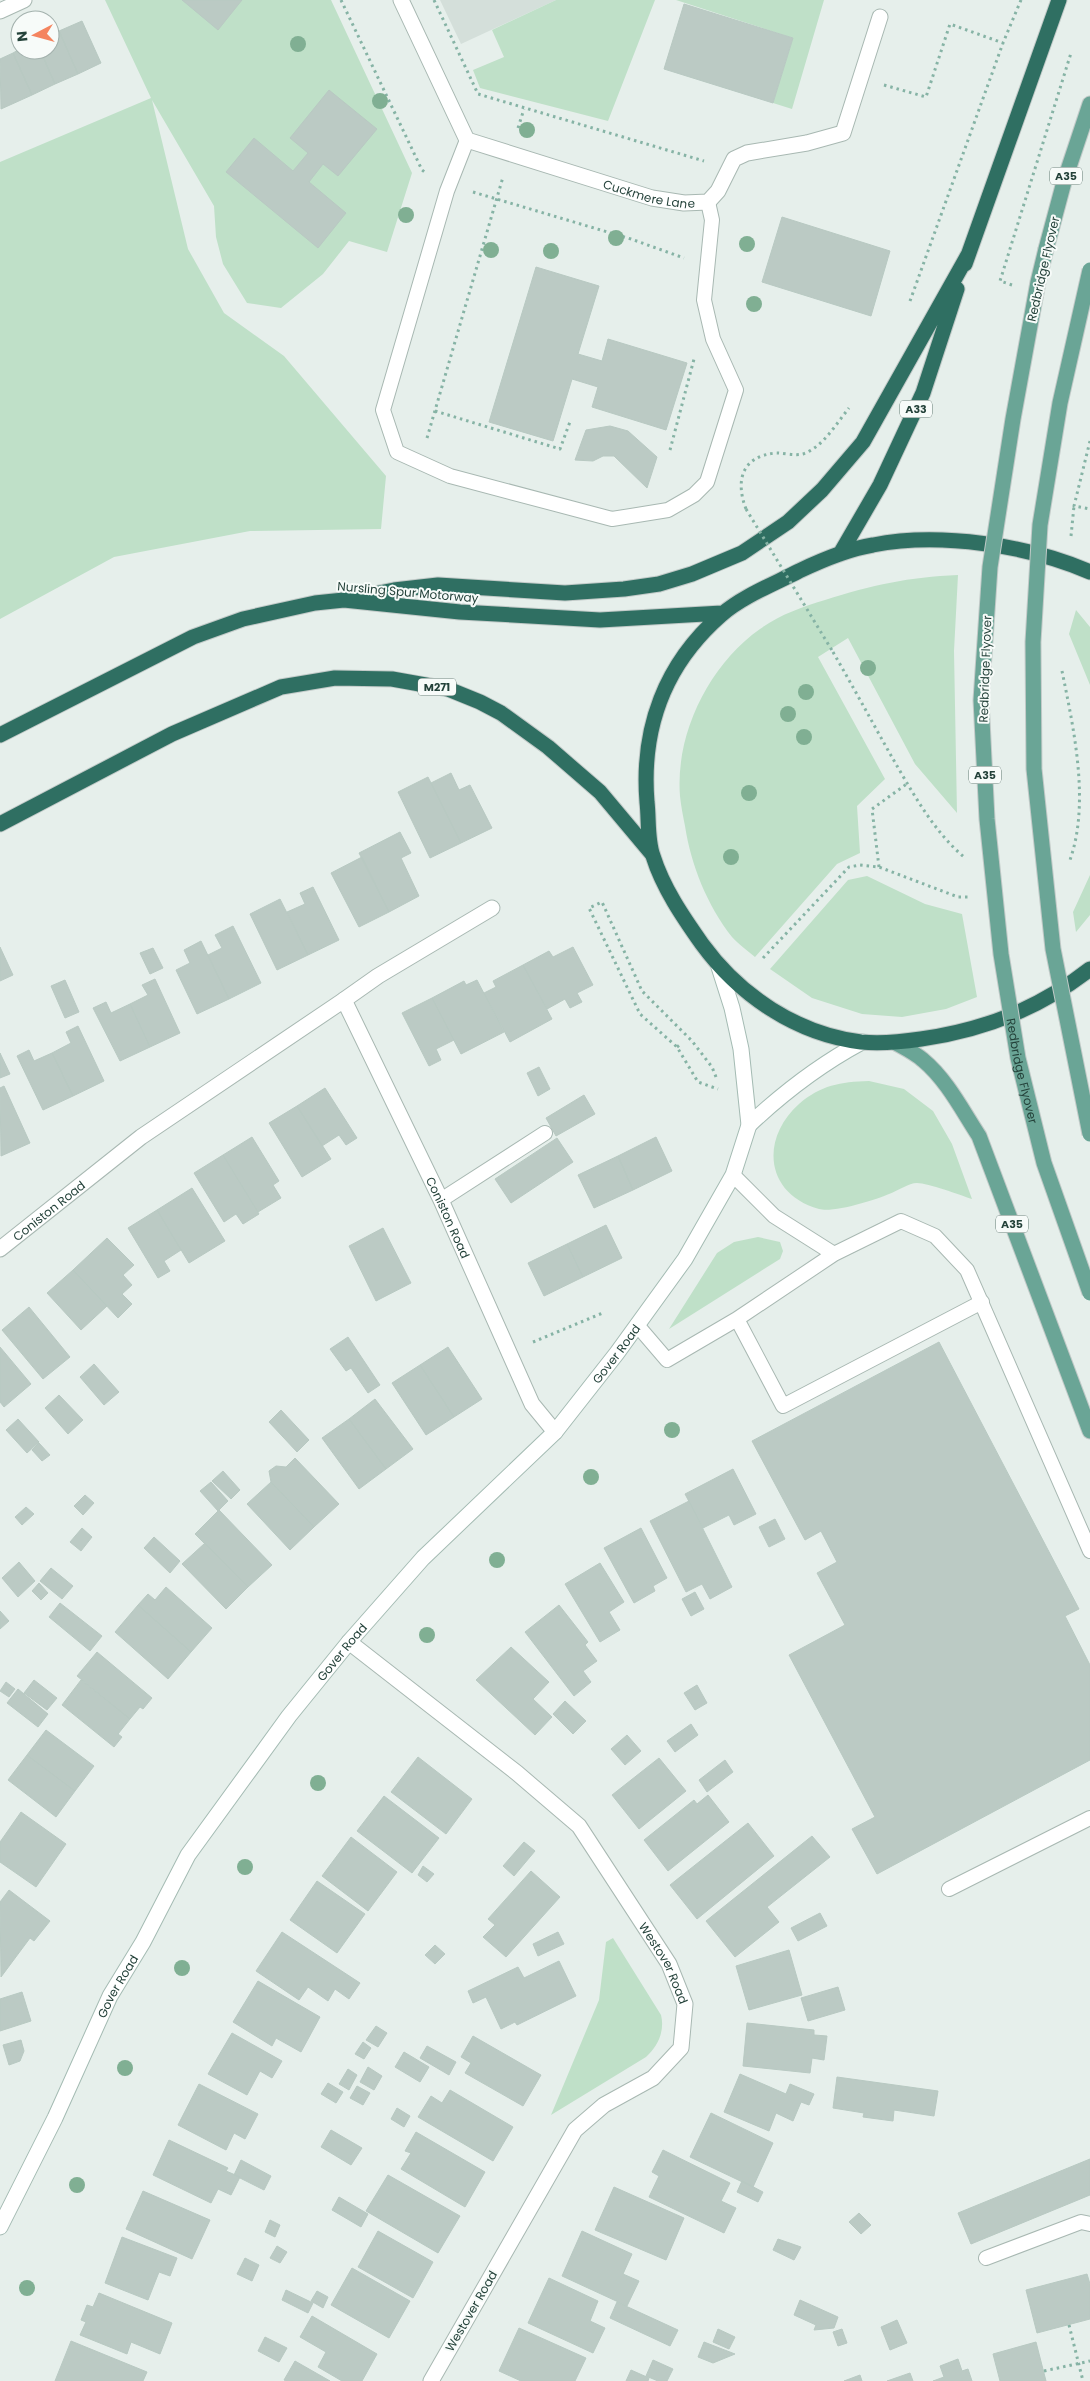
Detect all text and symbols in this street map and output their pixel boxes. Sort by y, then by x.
north arrow [10,10,60,60]
text: N [12,30,33,43]
road number: A35 [1050,168,1082,185]
street label: Cuckmere Lane [601,175,695,212]
street label: Redbridge Flyover [1023,214,1063,323]
road number: A33 [900,400,932,418]
street label: Nursling Spur Motorway [337,577,479,607]
street label: Redbridge Flyover [975,615,995,723]
road number: M271 [418,679,456,696]
road number: A35 [969,766,1001,784]
street label: Redbridge Flyover [1003,1017,1043,1126]
street label: Coniston Road [422,1174,474,1261]
street label: Coniston Road [9,1176,88,1244]
road number: A35 [996,1216,1028,1232]
street label: Gover Road [588,1320,644,1387]
street label: Gover Road [313,1619,370,1684]
street label: Westover Road [635,1919,692,2006]
street label: Gover Road [93,1951,142,2020]
street label: Westover Road [441,2268,501,2354]

